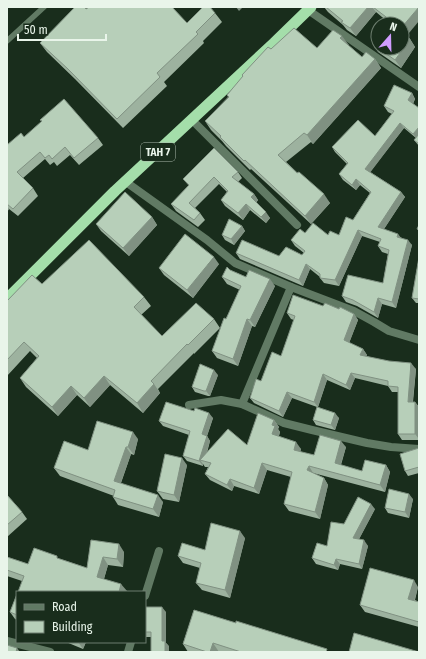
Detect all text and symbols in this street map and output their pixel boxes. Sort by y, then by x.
scale bar [18,16,106,42]
north arrow [370,16,410,56]
text: N [388,20,399,34]
text: 50 m [24,23,48,37]
road number: TAH 7 [141,143,175,161]
legend [16,591,146,643]
text: Road [52,600,77,614]
text: Building [52,620,93,634]

